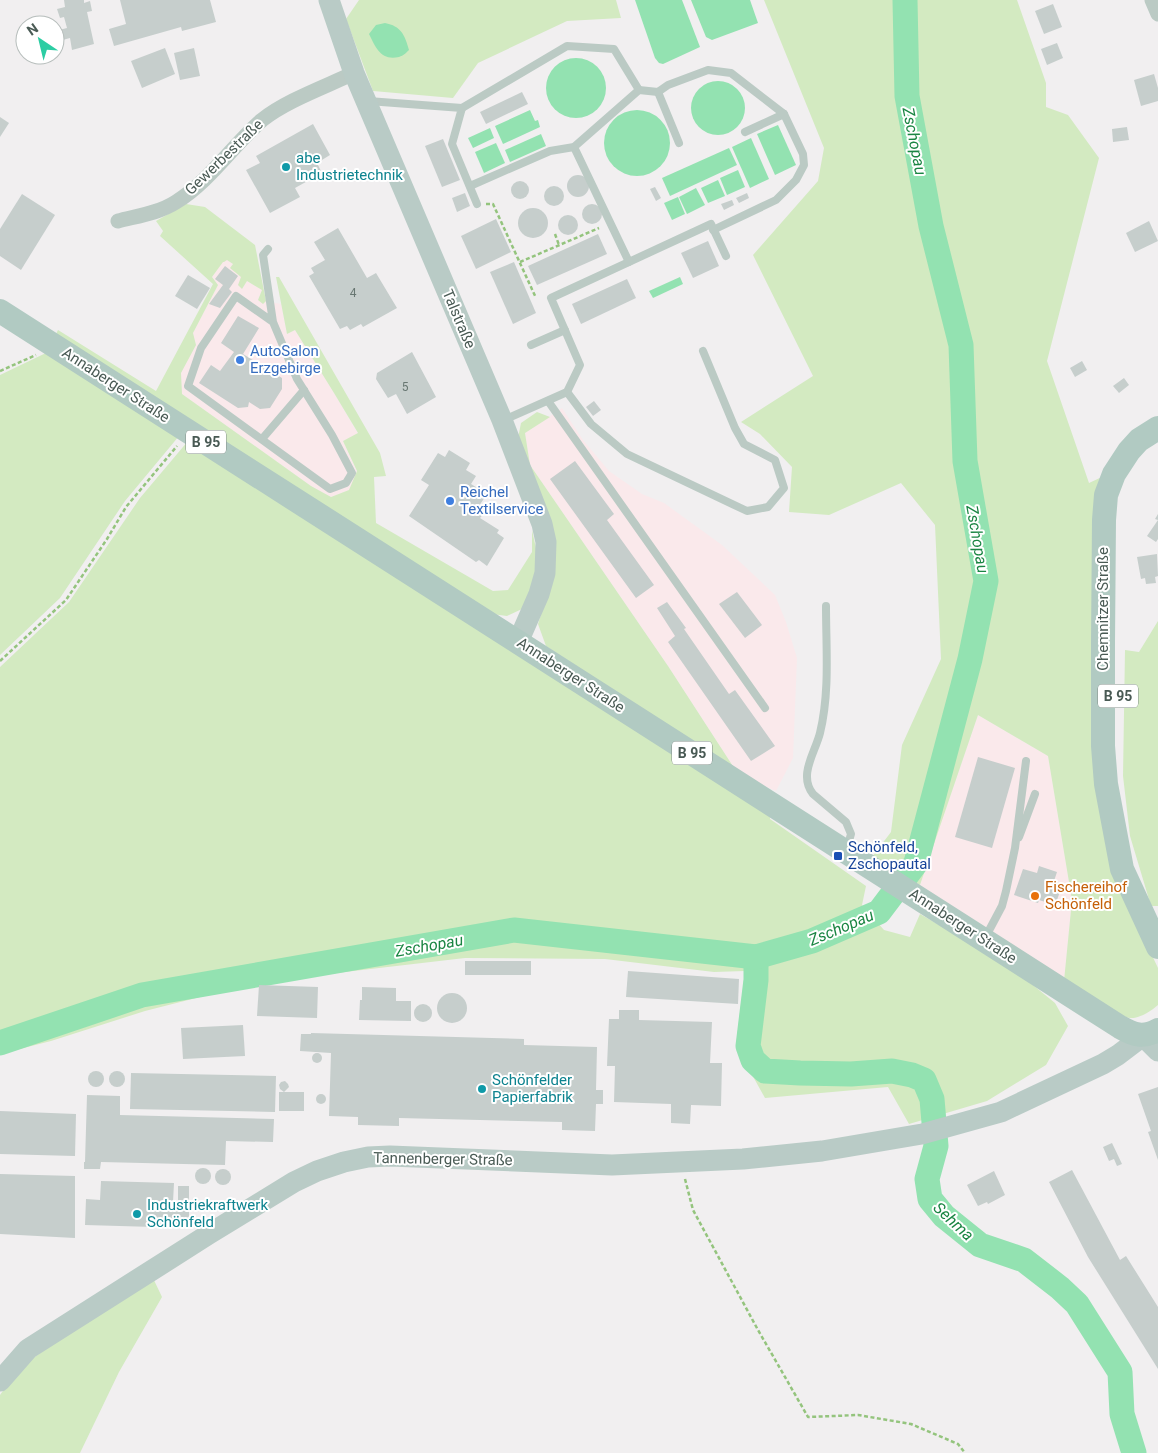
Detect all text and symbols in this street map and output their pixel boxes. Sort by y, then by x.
north arrow [15,15,65,65]
text: N [24,20,41,39]
water label: Zschopau [898,105,930,177]
street label: Gewerbestraße [181,115,267,199]
place label: abe Industrietechnik [296,149,403,184]
marker: abe Industrietechnik [280,161,292,173]
house number: 4 [350,286,357,300]
street label: Talstraße [439,287,479,351]
place label: AutoSalon Erzgebirge [250,342,321,377]
street label: Annaberger Straße [59,344,173,427]
marker: AutoSalon Erzgebirge [234,354,246,366]
house number: 5 [402,380,409,394]
road number: B 95 [186,431,226,454]
place label: Reichel Textilservice [460,483,543,518]
marker: Reichel Textilservice [444,495,456,507]
water label: Zschopau [962,503,993,575]
street label: Chemnitzer Straße [1094,547,1112,671]
street label: Annaberger Straße [514,634,628,717]
road number: B 95 [1098,684,1138,708]
road number: B 95 [672,741,712,764]
place label: Schönfeld, Zschopautal [848,838,931,873]
marker: Schönfeld, Zschopautal [832,850,844,862]
place label: Fischereihof Schönfeld [1045,878,1128,913]
street label: Annaberger Straße [906,885,1020,968]
marker: Fischereihof Schönfeld [1029,890,1041,902]
water label: Zschopau [805,905,877,950]
water label: Zschopau [393,930,465,961]
place label: Schönfelder Papierfabrik [492,1071,573,1106]
marker: Schönfelder Papierfabrik [476,1083,488,1095]
street label: Tannenberger Straße [373,1149,513,1169]
place label: Industriekraftwerk Schönfeld [147,1196,268,1231]
water label: Sehma [930,1198,978,1245]
marker: Industriekraftwerk Schönfeld [131,1208,143,1220]

